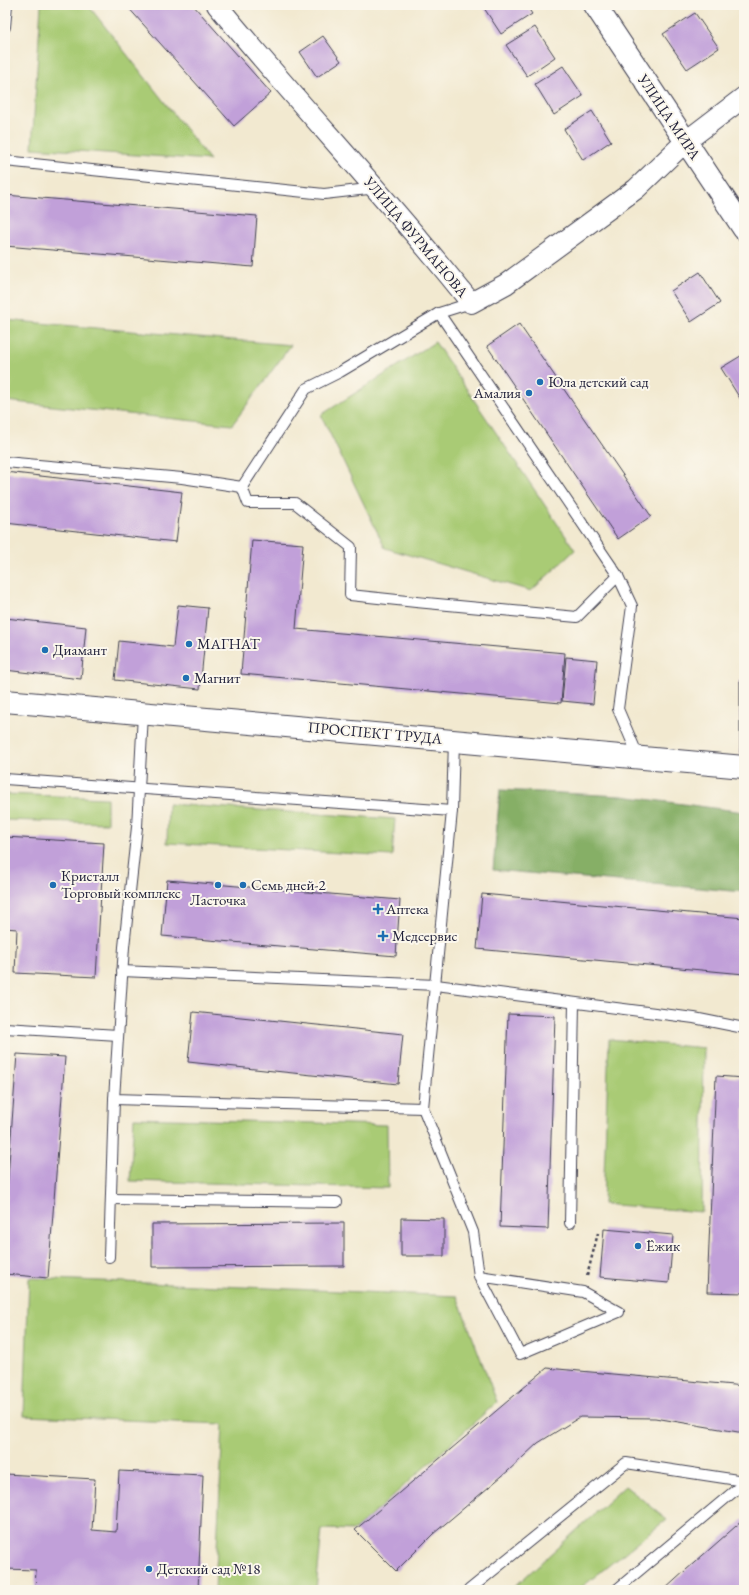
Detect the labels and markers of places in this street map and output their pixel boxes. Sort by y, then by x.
place label: Юла детский сад [548,372,649,391]
marker: Юла детский сад [535,377,545,387]
place label: Амалия [472,383,521,402]
marker: Амалия [524,388,534,398]
place label: МАГНАТ [197,634,261,653]
marker: МАГНАТ [184,639,194,649]
place label: Диамант [53,640,107,659]
marker: Диамант [40,645,50,655]
place label: Магнит [194,668,240,687]
marker: Магнит [181,673,191,683]
place label: Кристалл Торговый комплекс [61,866,181,902]
place label: Семь дней-2 [251,875,326,894]
marker: Кристалл Торговый комплекс [48,880,58,890]
marker: Ласточка [213,880,223,890]
marker: Семь дней-2 [238,880,248,890]
place label: Ласточка [190,890,246,909]
place label: Аптека [385,899,429,918]
marker: Аптека [373,904,383,914]
place label: Медсервис [392,926,458,945]
marker: Медсервис [377,930,389,942]
place label: Ёжик [646,1236,680,1255]
marker: Ёжик [633,1241,643,1251]
place label: Детский сад №18 [157,1559,261,1578]
marker: Детский сад №18 [144,1564,154,1574]

